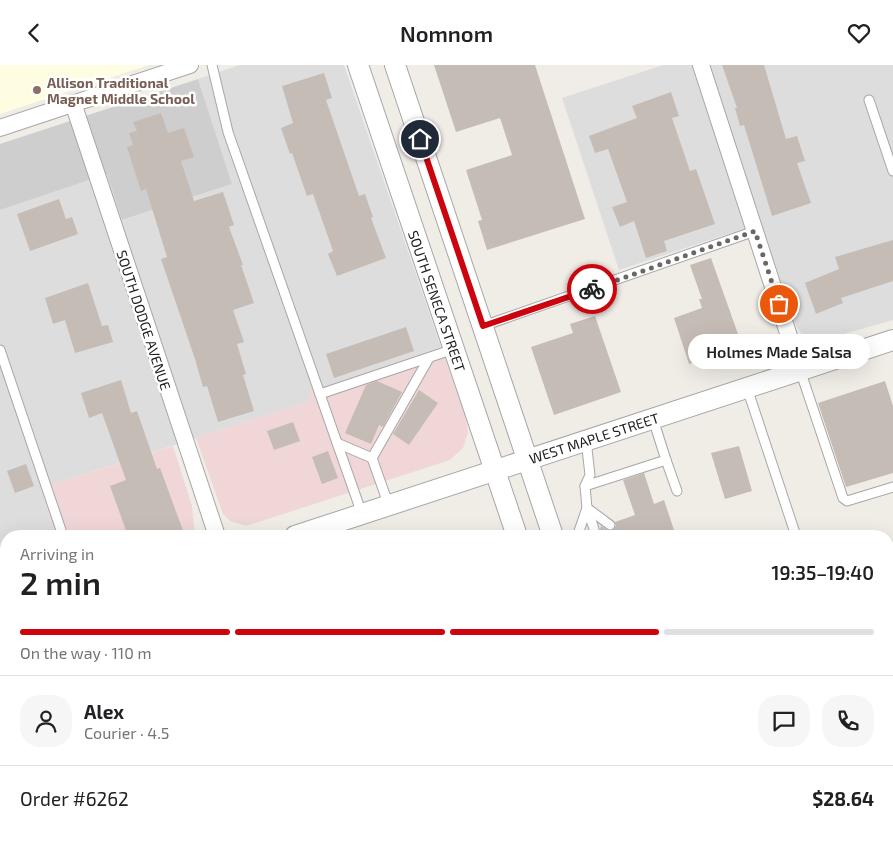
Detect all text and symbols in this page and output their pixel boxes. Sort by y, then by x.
icon: back [20,19,48,47]
icon: heart [845,19,873,47]
text: Nomnom [400,20,493,46]
place label: Allison Traditional Magnet Middle School [47,74,195,107]
marker: Allison Traditional Magnet Middle School [31,84,43,96]
pin [399,118,441,160]
icon: home [406,125,434,153]
street label: SOUTH SENECA STREET [405,228,469,374]
street label: SOUTH DODGE AVENUE [113,248,175,392]
courier [567,264,617,314]
icon: bike [578,275,606,303]
pin [758,283,800,325]
icon: bag [765,290,793,318]
callout: Holmes Made Salsa [688,334,870,369]
text: Holmes Made Salsa [706,342,852,361]
street label: WEST MAPLE STREET [527,409,661,467]
text: Arriving in [20,544,94,563]
text: 19:35–19:40 [772,561,874,584]
text: 2 min [20,563,101,601]
text: On the way · 110 m [20,643,151,662]
button: person [20,695,72,747]
button: chat [758,695,810,747]
button: phone [822,695,874,747]
text: Alex [84,700,124,723]
text: Courier · 4.5 [84,723,169,742]
text: Order #6262 [20,787,129,810]
text: $28.64 [812,787,874,810]

